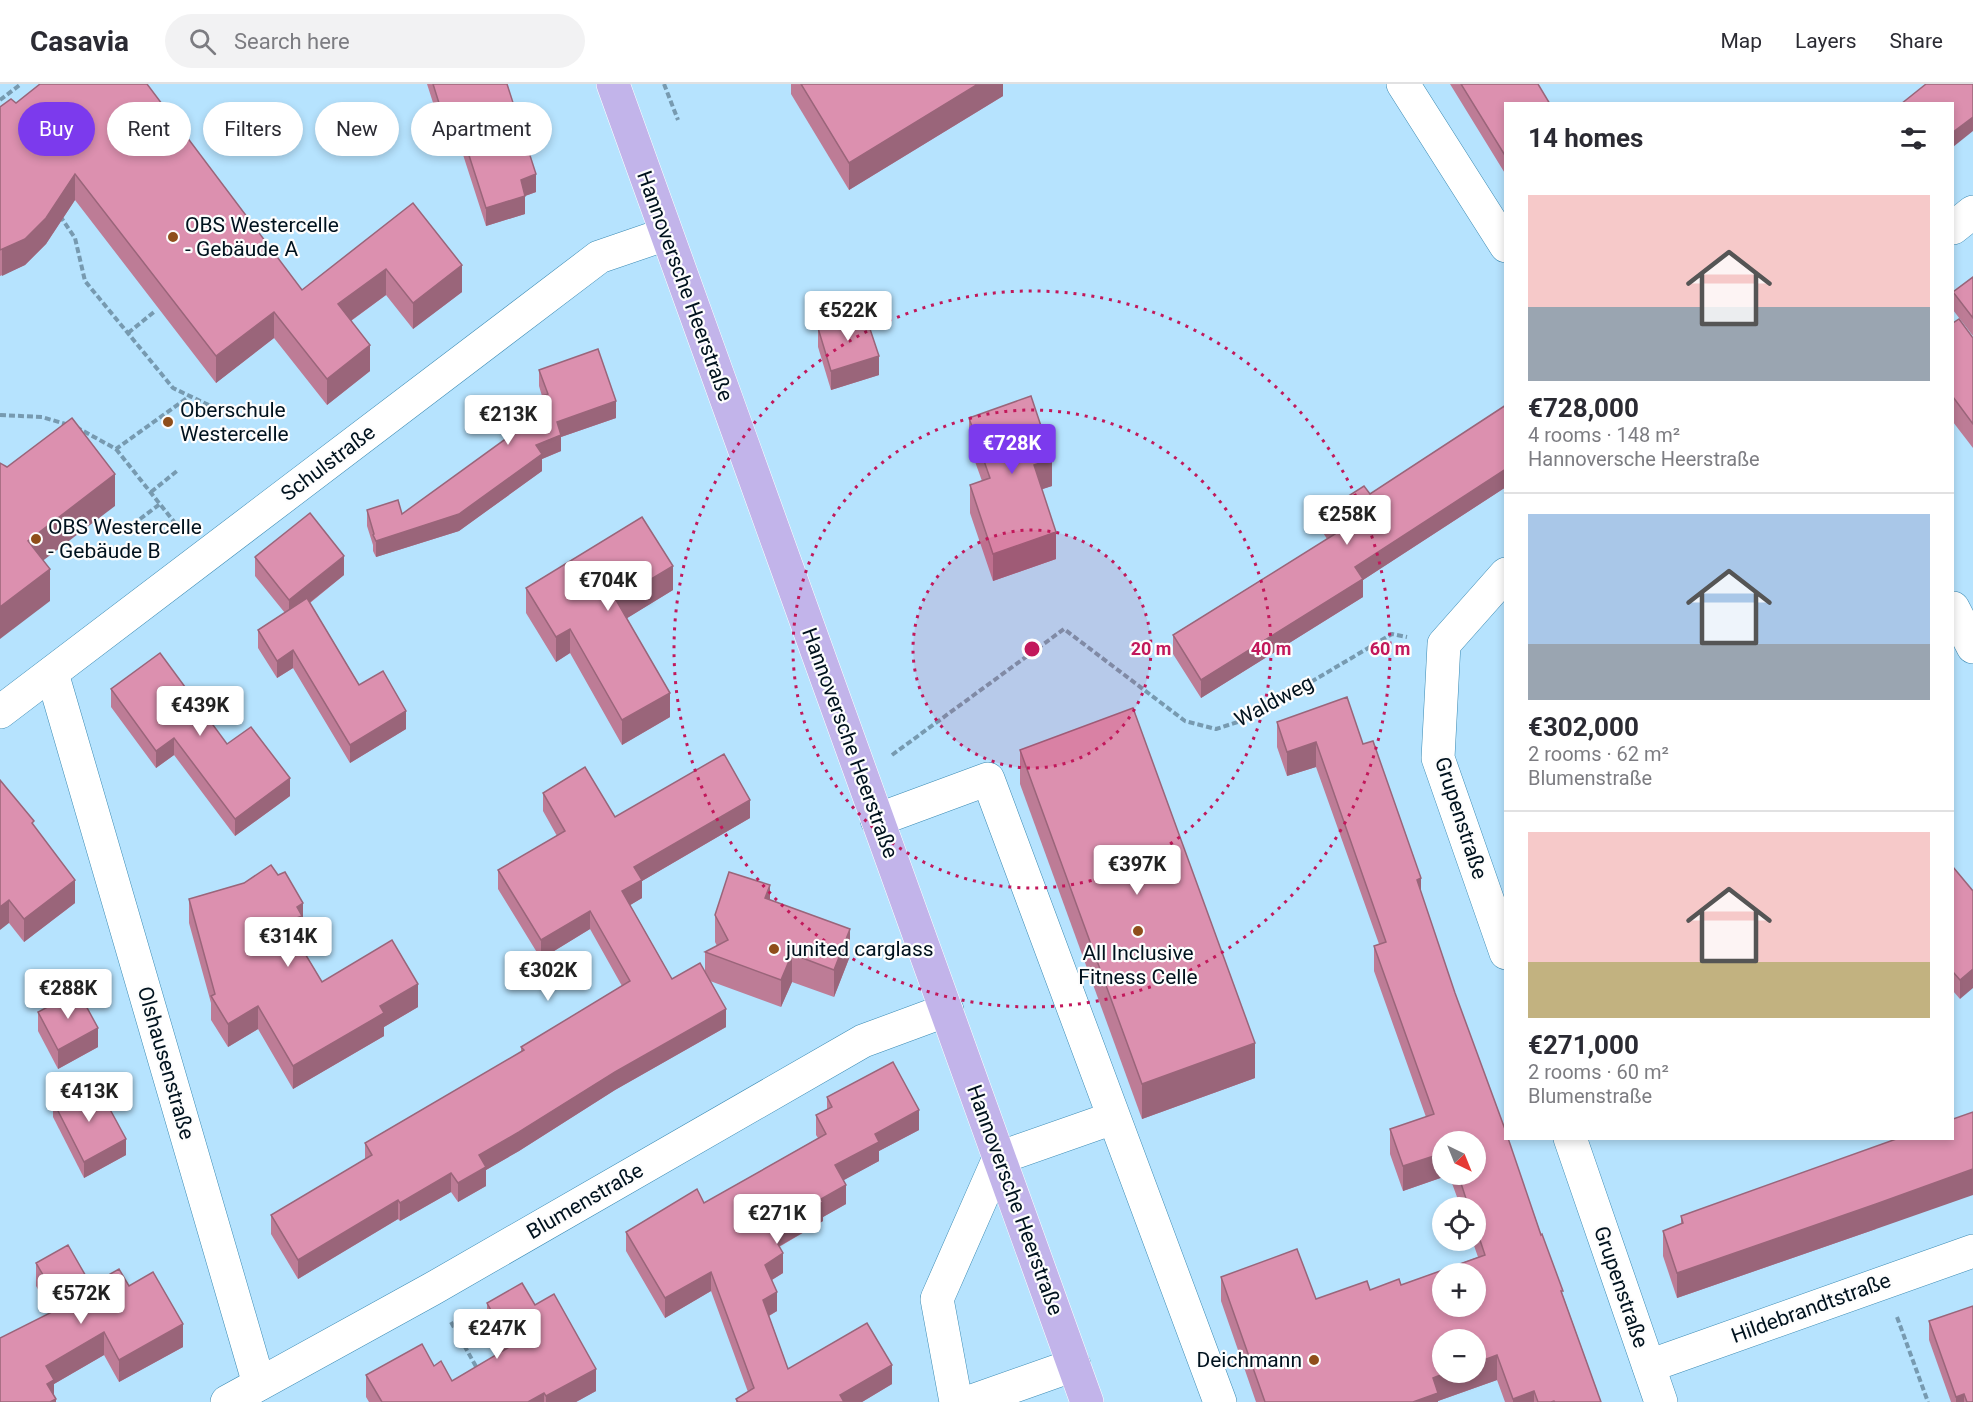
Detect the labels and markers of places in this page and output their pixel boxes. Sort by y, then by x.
place label: OBS Westercelle - Gebäude A [185,213,339,261]
marker: OBS Westercelle - Gebäude A [166,230,180,244]
pin: €522K [806,291,890,342]
pin: €213K [466,395,550,446]
place label: Oberschule Westercelle [180,398,289,446]
marker: Oberschule Westercelle [161,415,175,429]
pin: €728K [970,424,1054,475]
pin: €258K [1305,495,1389,546]
place label: OBS Westercelle - Gebäude B [48,515,202,563]
marker: OBS Westercelle - Gebäude B [29,532,43,546]
pin: €704K [566,561,650,612]
centre of rings [1022,639,1042,659]
pin: €439K [158,686,242,737]
pin: €397K [1095,845,1179,896]
pin: €314K [246,917,330,968]
marker: All Inclusive Fitness Celle [1131,924,1145,938]
place label: junited carglass [785,937,934,961]
place label: All Inclusive Fitness Celle [1078,941,1198,989]
marker: junited carglass [767,942,781,956]
pin: €302K [506,951,590,1002]
pin: €288K [26,969,110,1020]
pin: €413K [47,1072,131,1123]
pin: €271K [735,1194,819,1245]
pin: €572K [39,1274,123,1325]
pin: €247K [455,1309,539,1360]
place label: Deichmann [1196,1348,1302,1372]
marker: Deichmann [1307,1353,1321,1367]

